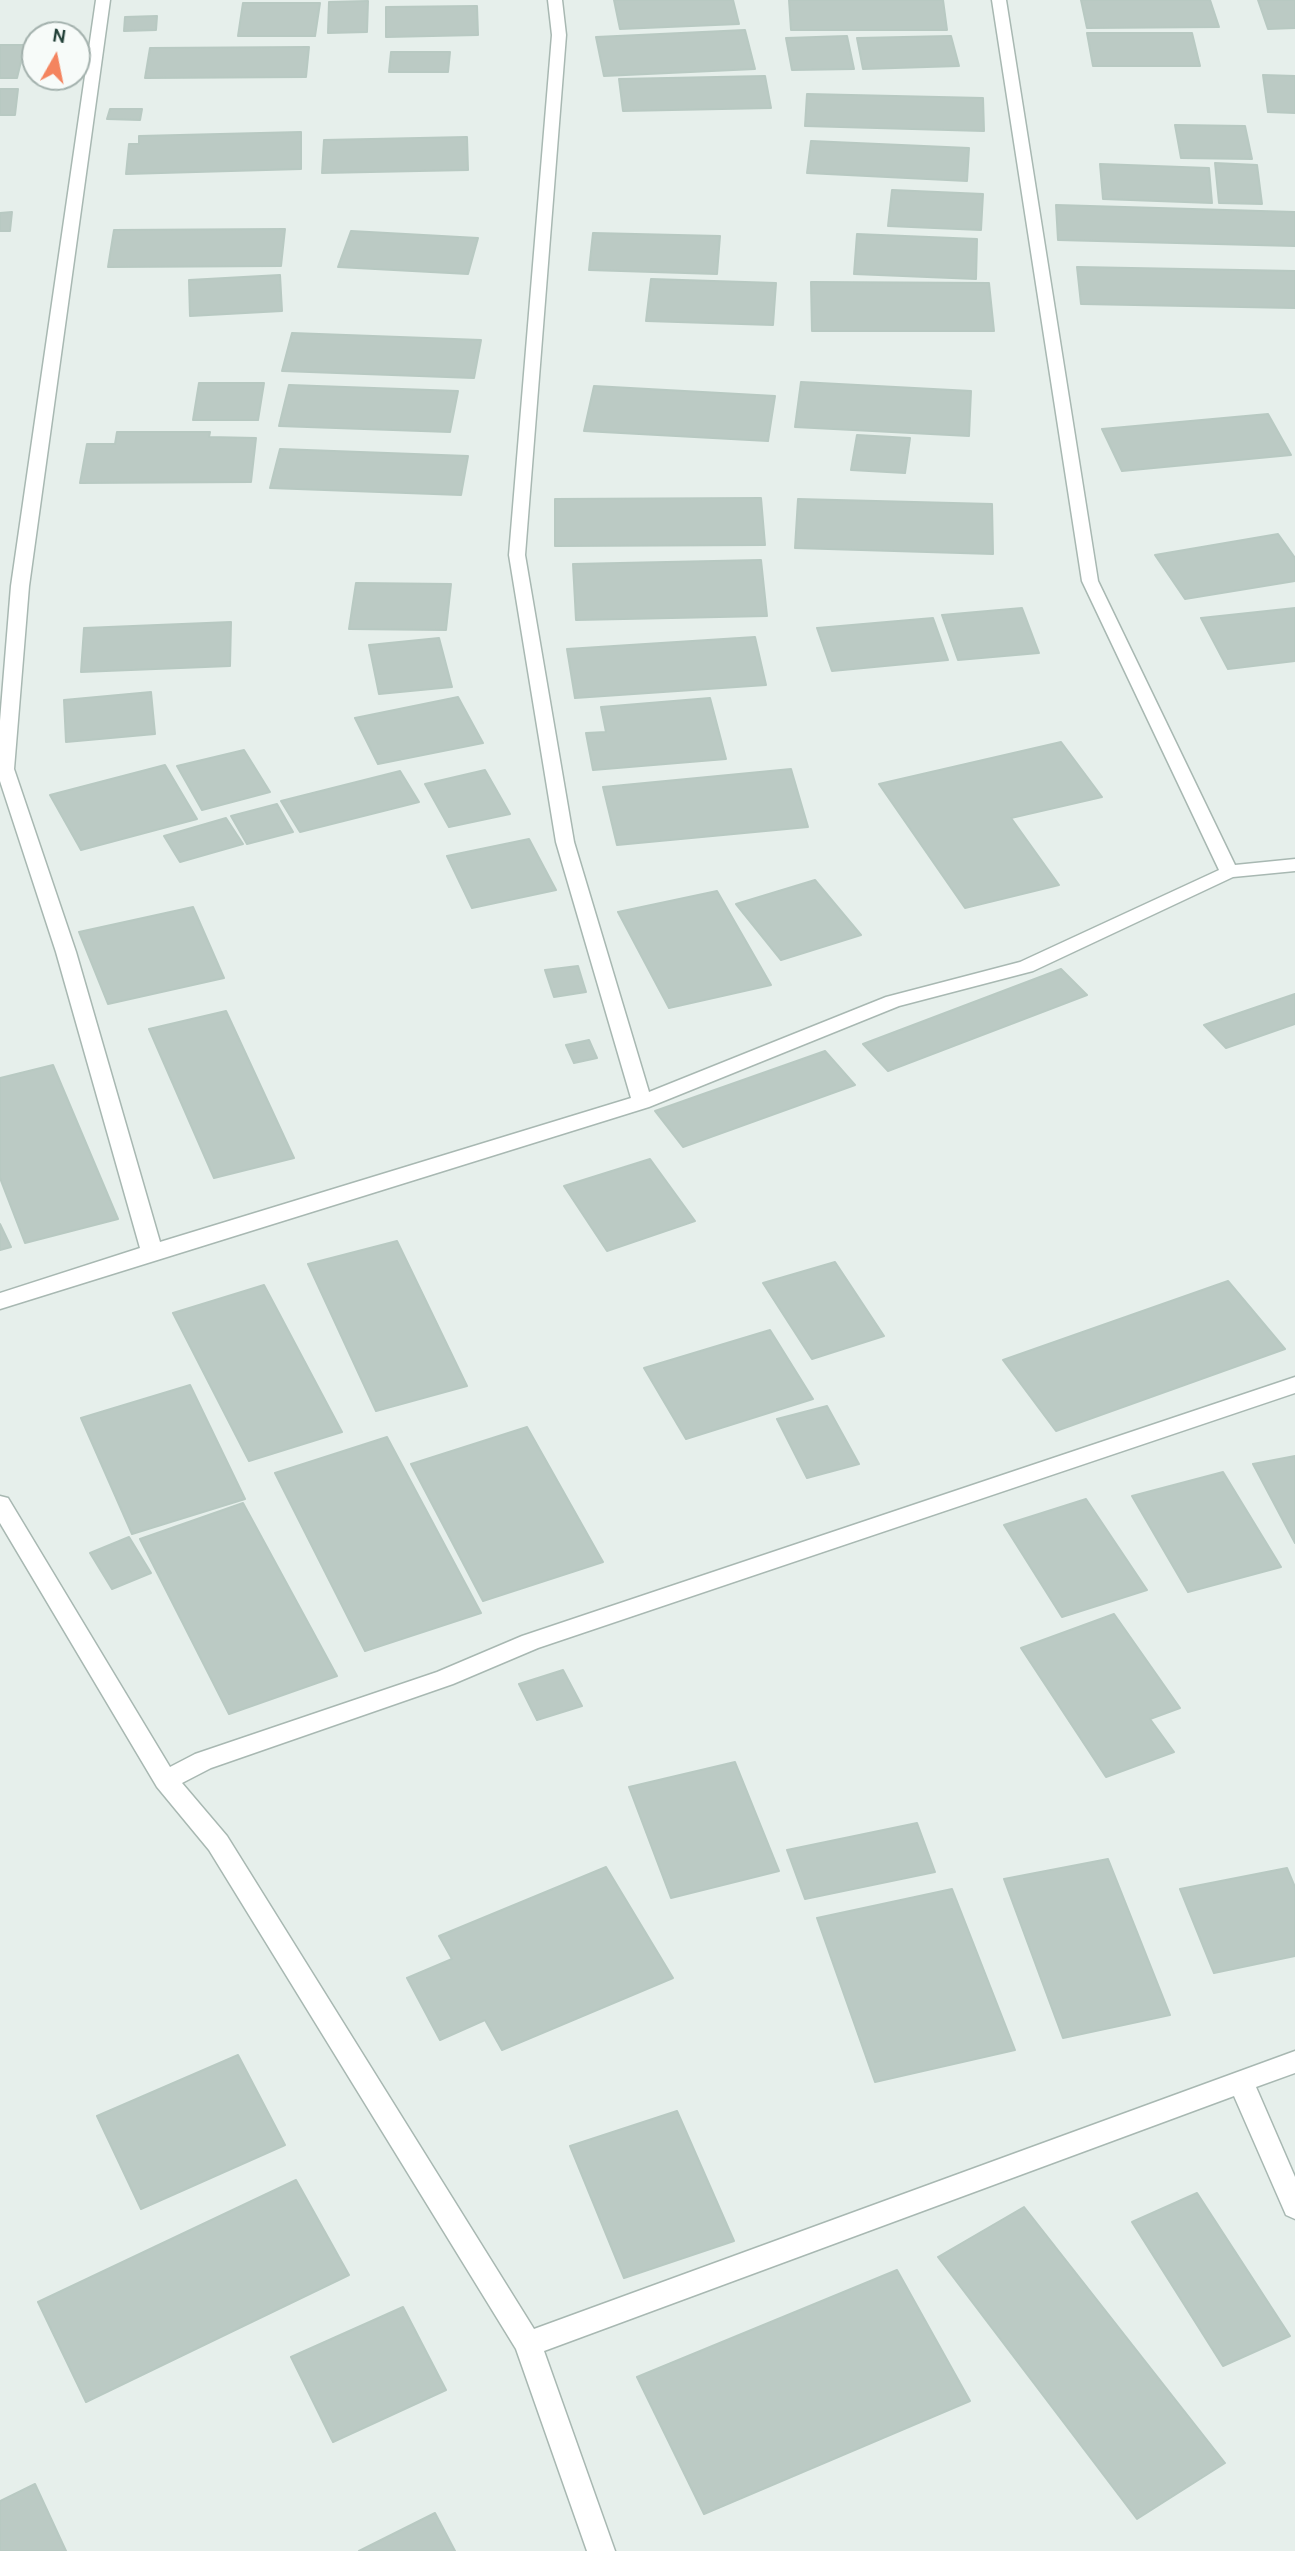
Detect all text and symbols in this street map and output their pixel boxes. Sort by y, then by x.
north arrow [21,21,91,91]
text: N [50,24,68,50]

